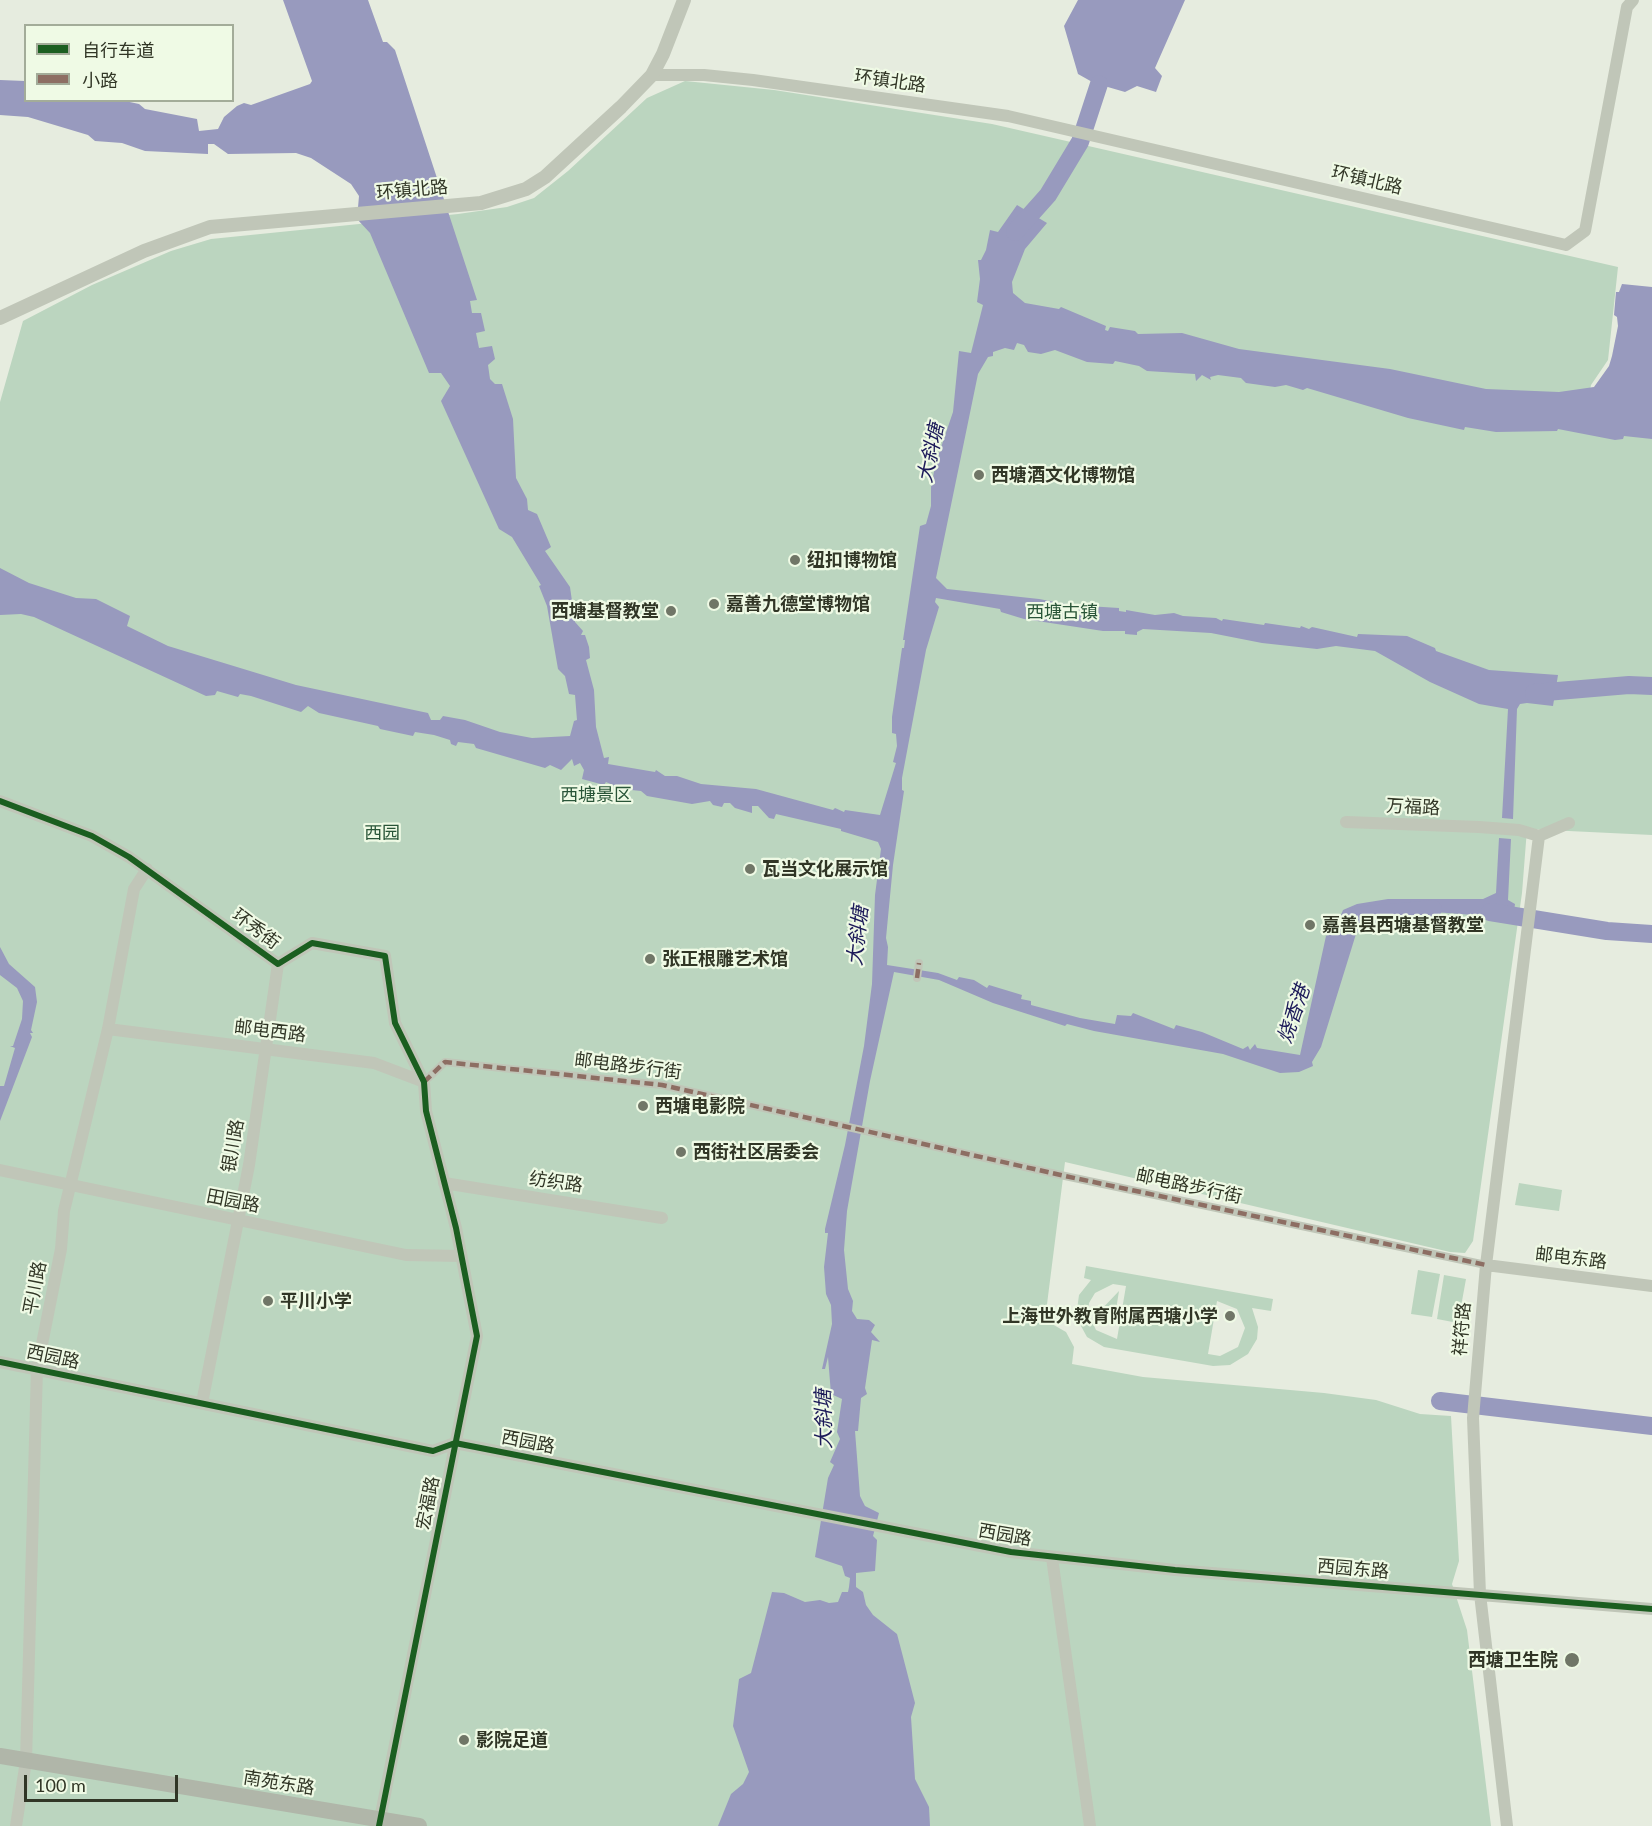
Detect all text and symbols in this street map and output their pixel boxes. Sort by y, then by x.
legend [24,24,234,102]
text: 自行车道 [82,39,154,61]
street label: 环镇北路 [853,65,927,97]
text: 小路 [82,69,118,91]
street label: 环镇北路 [1329,161,1405,199]
street label: 环镇北路 [375,176,449,204]
water label: 大斜塘 [913,421,949,485]
place label: 西塘酒文化博物馆 [991,464,1135,486]
marker: 西塘酒文化博物馆 [972,468,986,482]
place label: 纽扣博物馆 [807,549,897,571]
marker: 纽扣博物馆 [788,553,802,567]
place label: 嘉善九德堂博物馆 [726,593,870,615]
marker: 嘉善九德堂博物馆 [707,597,721,611]
place label: 西塘基督教堂 [551,600,659,622]
park label: 西塘古镇 [1026,601,1098,623]
marker: 西塘基督教堂 [664,604,678,618]
park label: 西塘景区 [560,784,632,806]
street label: 万福路 [1385,795,1441,819]
park label: 西园 [364,822,400,844]
place label: 瓦当文化展示馆 [762,858,888,880]
marker: 瓦当文化展示馆 [743,862,757,876]
street label: 环秀街 [228,904,284,954]
water label: 大斜塘 [843,905,873,967]
place label: 嘉善县西塘基督教堂 [1322,914,1484,936]
marker: 嘉善县西塘基督教堂 [1303,918,1317,932]
place label: 张正根雕艺术馆 [662,948,788,970]
marker: 张正根雕艺术馆 [643,952,657,966]
water label: 烧香港 [1273,982,1315,1046]
street label: 邮电西路 [233,1016,307,1046]
street label: 邮电路步行街 [573,1049,683,1083]
place label: 西塘电影院 [655,1095,745,1117]
marker: 西塘电影院 [636,1099,650,1113]
street label: 银川路 [218,1118,248,1174]
place label: 西街社区居委会 [693,1141,819,1163]
marker: 西街社区居委会 [674,1145,688,1159]
street label: 邮电路步行街 [1134,1164,1244,1208]
street label: 纺织路 [528,1168,584,1196]
street label: 田园路 [204,1185,262,1217]
street label: 邮电东路 [1534,1243,1608,1273]
street label: 平川路 [19,1259,51,1317]
place label: 平川小学 [280,1290,352,1312]
marker: 平川小学 [261,1294,275,1308]
street label: 祥符路 [1449,1301,1475,1357]
place label: 上海世外教育附属西塘小学 [1002,1305,1218,1327]
marker: 上海世外教育附属西塘小学 [1223,1309,1237,1323]
street label: 西园路 [24,1341,82,1373]
water label: 大斜塘 [811,1389,837,1449]
street label: 西园路 [499,1426,557,1458]
street label: 宏福路 [412,1474,444,1532]
street label: 西园路 [977,1520,1033,1550]
street label: 西园东路 [1316,1555,1390,1583]
place label: 西塘卫生院 [1468,1649,1558,1671]
marker: 西塘卫生院 [1563,1651,1581,1669]
place label: 影院足道 [476,1729,548,1751]
marker: 影院足道 [457,1733,471,1747]
scale bar [27,1763,182,1801]
street label: 南苑东路 [242,1767,316,1799]
text: 100 m [35,1774,86,1796]

